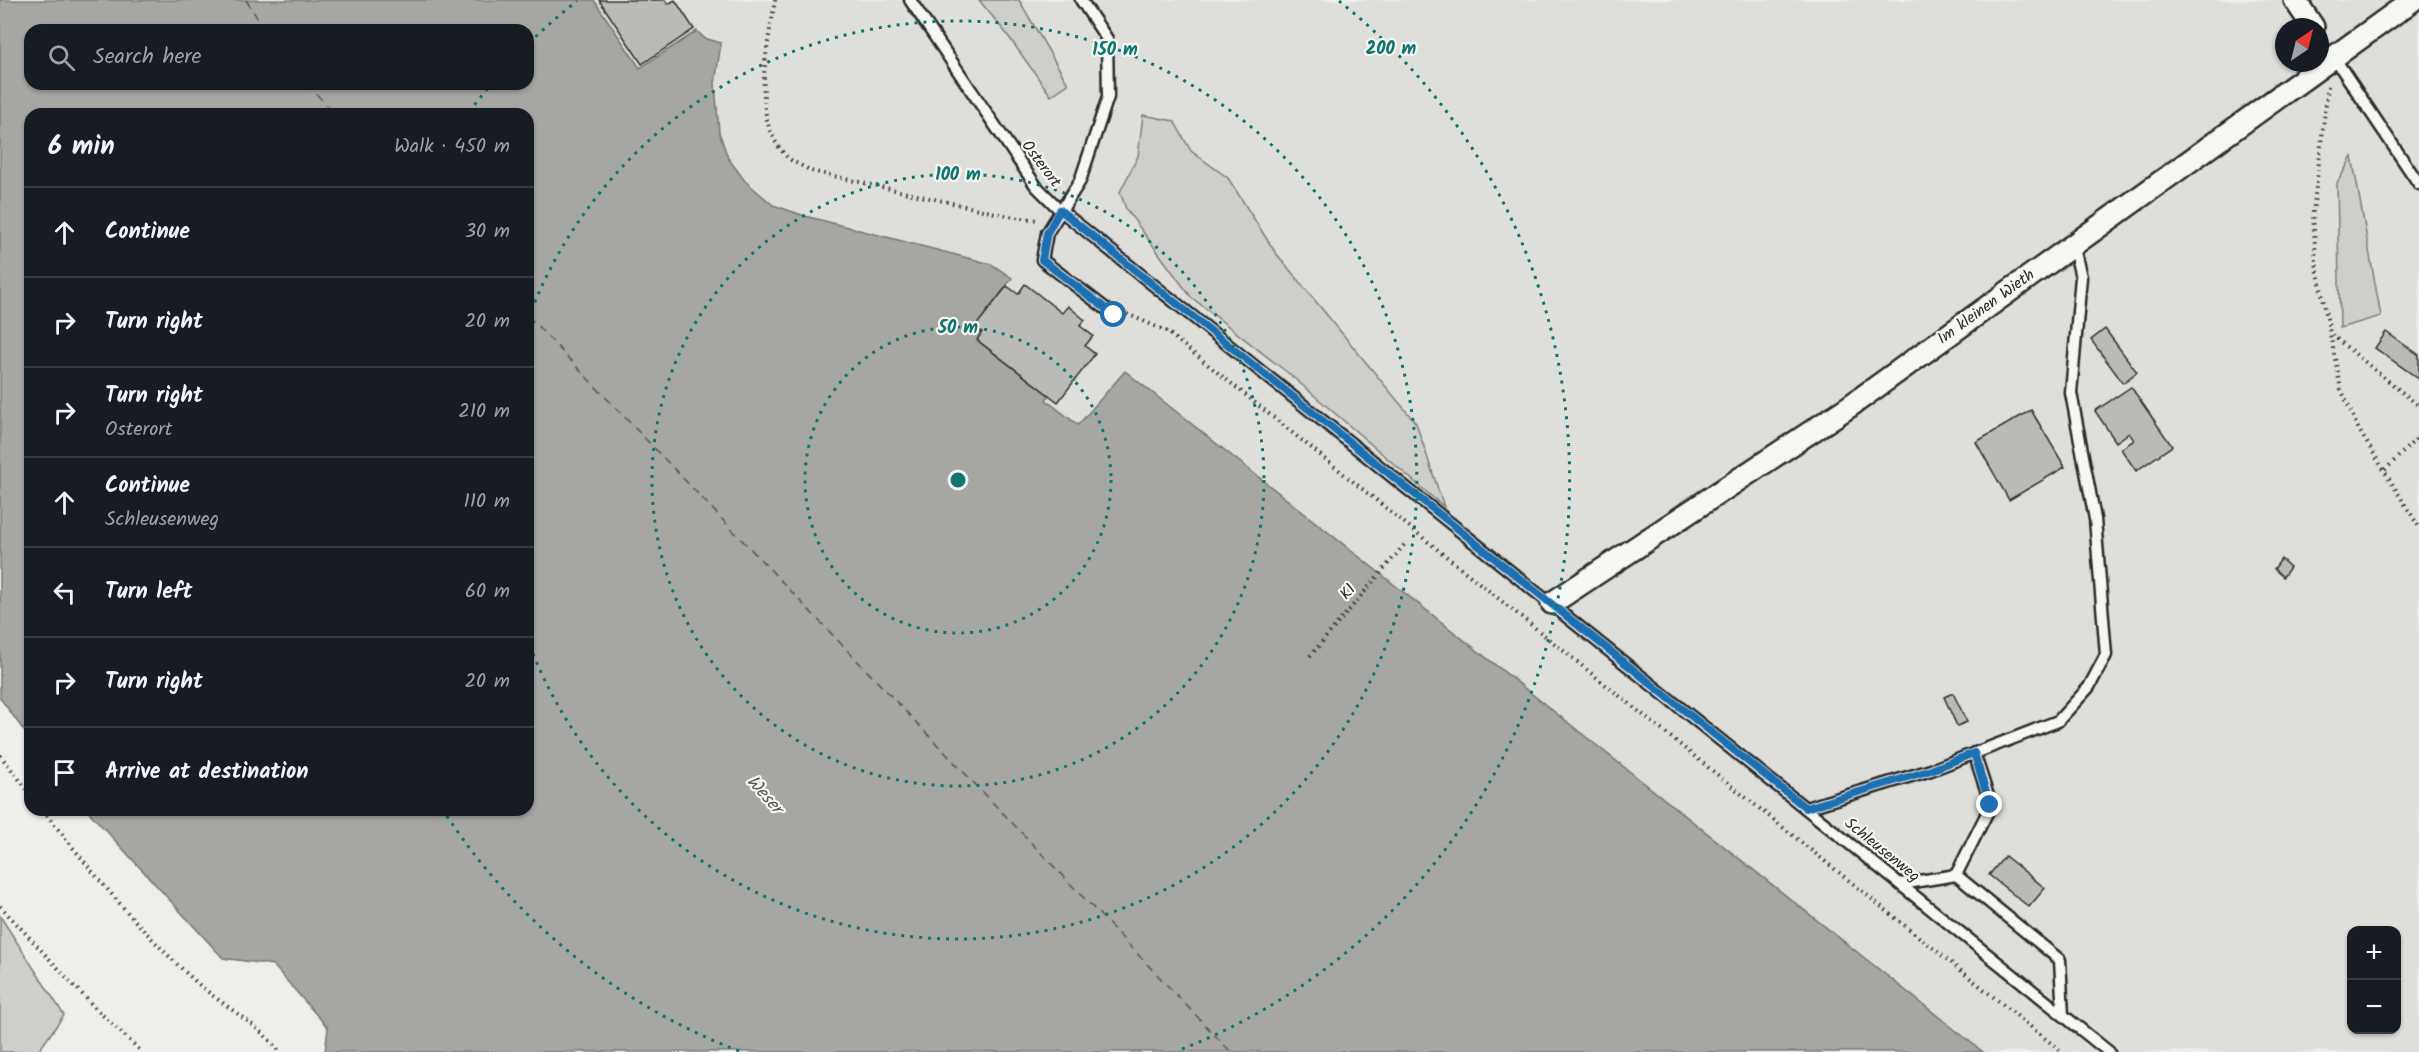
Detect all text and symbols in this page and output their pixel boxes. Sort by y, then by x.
north arrow [2275,18,2329,72]
search box [24,24,534,90]
text: 200 m [1366,35,1417,64]
text: 150 m [1092,36,1138,65]
text: Search here [93,40,201,75]
icon: search [45,41,78,74]
text: 6 min [48,126,115,168]
text: Walk · 450 m [394,131,510,163]
street label: Osterort [1015,135,1068,194]
text: 100 m [935,161,981,190]
text: Continue [105,215,190,250]
icon: ahead [48,216,81,249]
text: 30 m [465,216,510,248]
street label: Im kleinen Wieth [1932,263,2040,351]
route start [1100,301,1126,327]
text: Turn right [105,305,203,340]
icon: right [48,306,81,339]
text: 20 m [464,306,510,338]
text: 50 m [937,314,978,343]
text: Turn right [105,379,203,414]
icon: right [48,396,81,429]
text: 210 m [458,396,510,428]
text: Osterort [105,414,173,446]
text: Continue [105,469,190,504]
centre of rings [948,470,968,490]
icon: ahead [48,486,81,519]
text: 110 m [464,486,510,518]
text: Schleusenweg [105,504,219,536]
text: Turn left [105,575,192,610]
icon: left [48,576,81,609]
text: 60 m [465,576,510,608]
street label: K1 [1334,578,1362,606]
text: Turn right [105,665,203,700]
icon: right [48,666,81,699]
text: 20 m [464,666,510,698]
text: Arrive at destination [105,755,308,790]
icon: arrive [48,756,81,789]
water label: Weser [739,769,792,824]
route end [1976,791,2002,817]
street label: Schleusenweg [1839,812,1925,888]
map controls [2347,926,2401,1034]
button: + [2347,926,2401,980]
button: − [2347,980,2401,1034]

